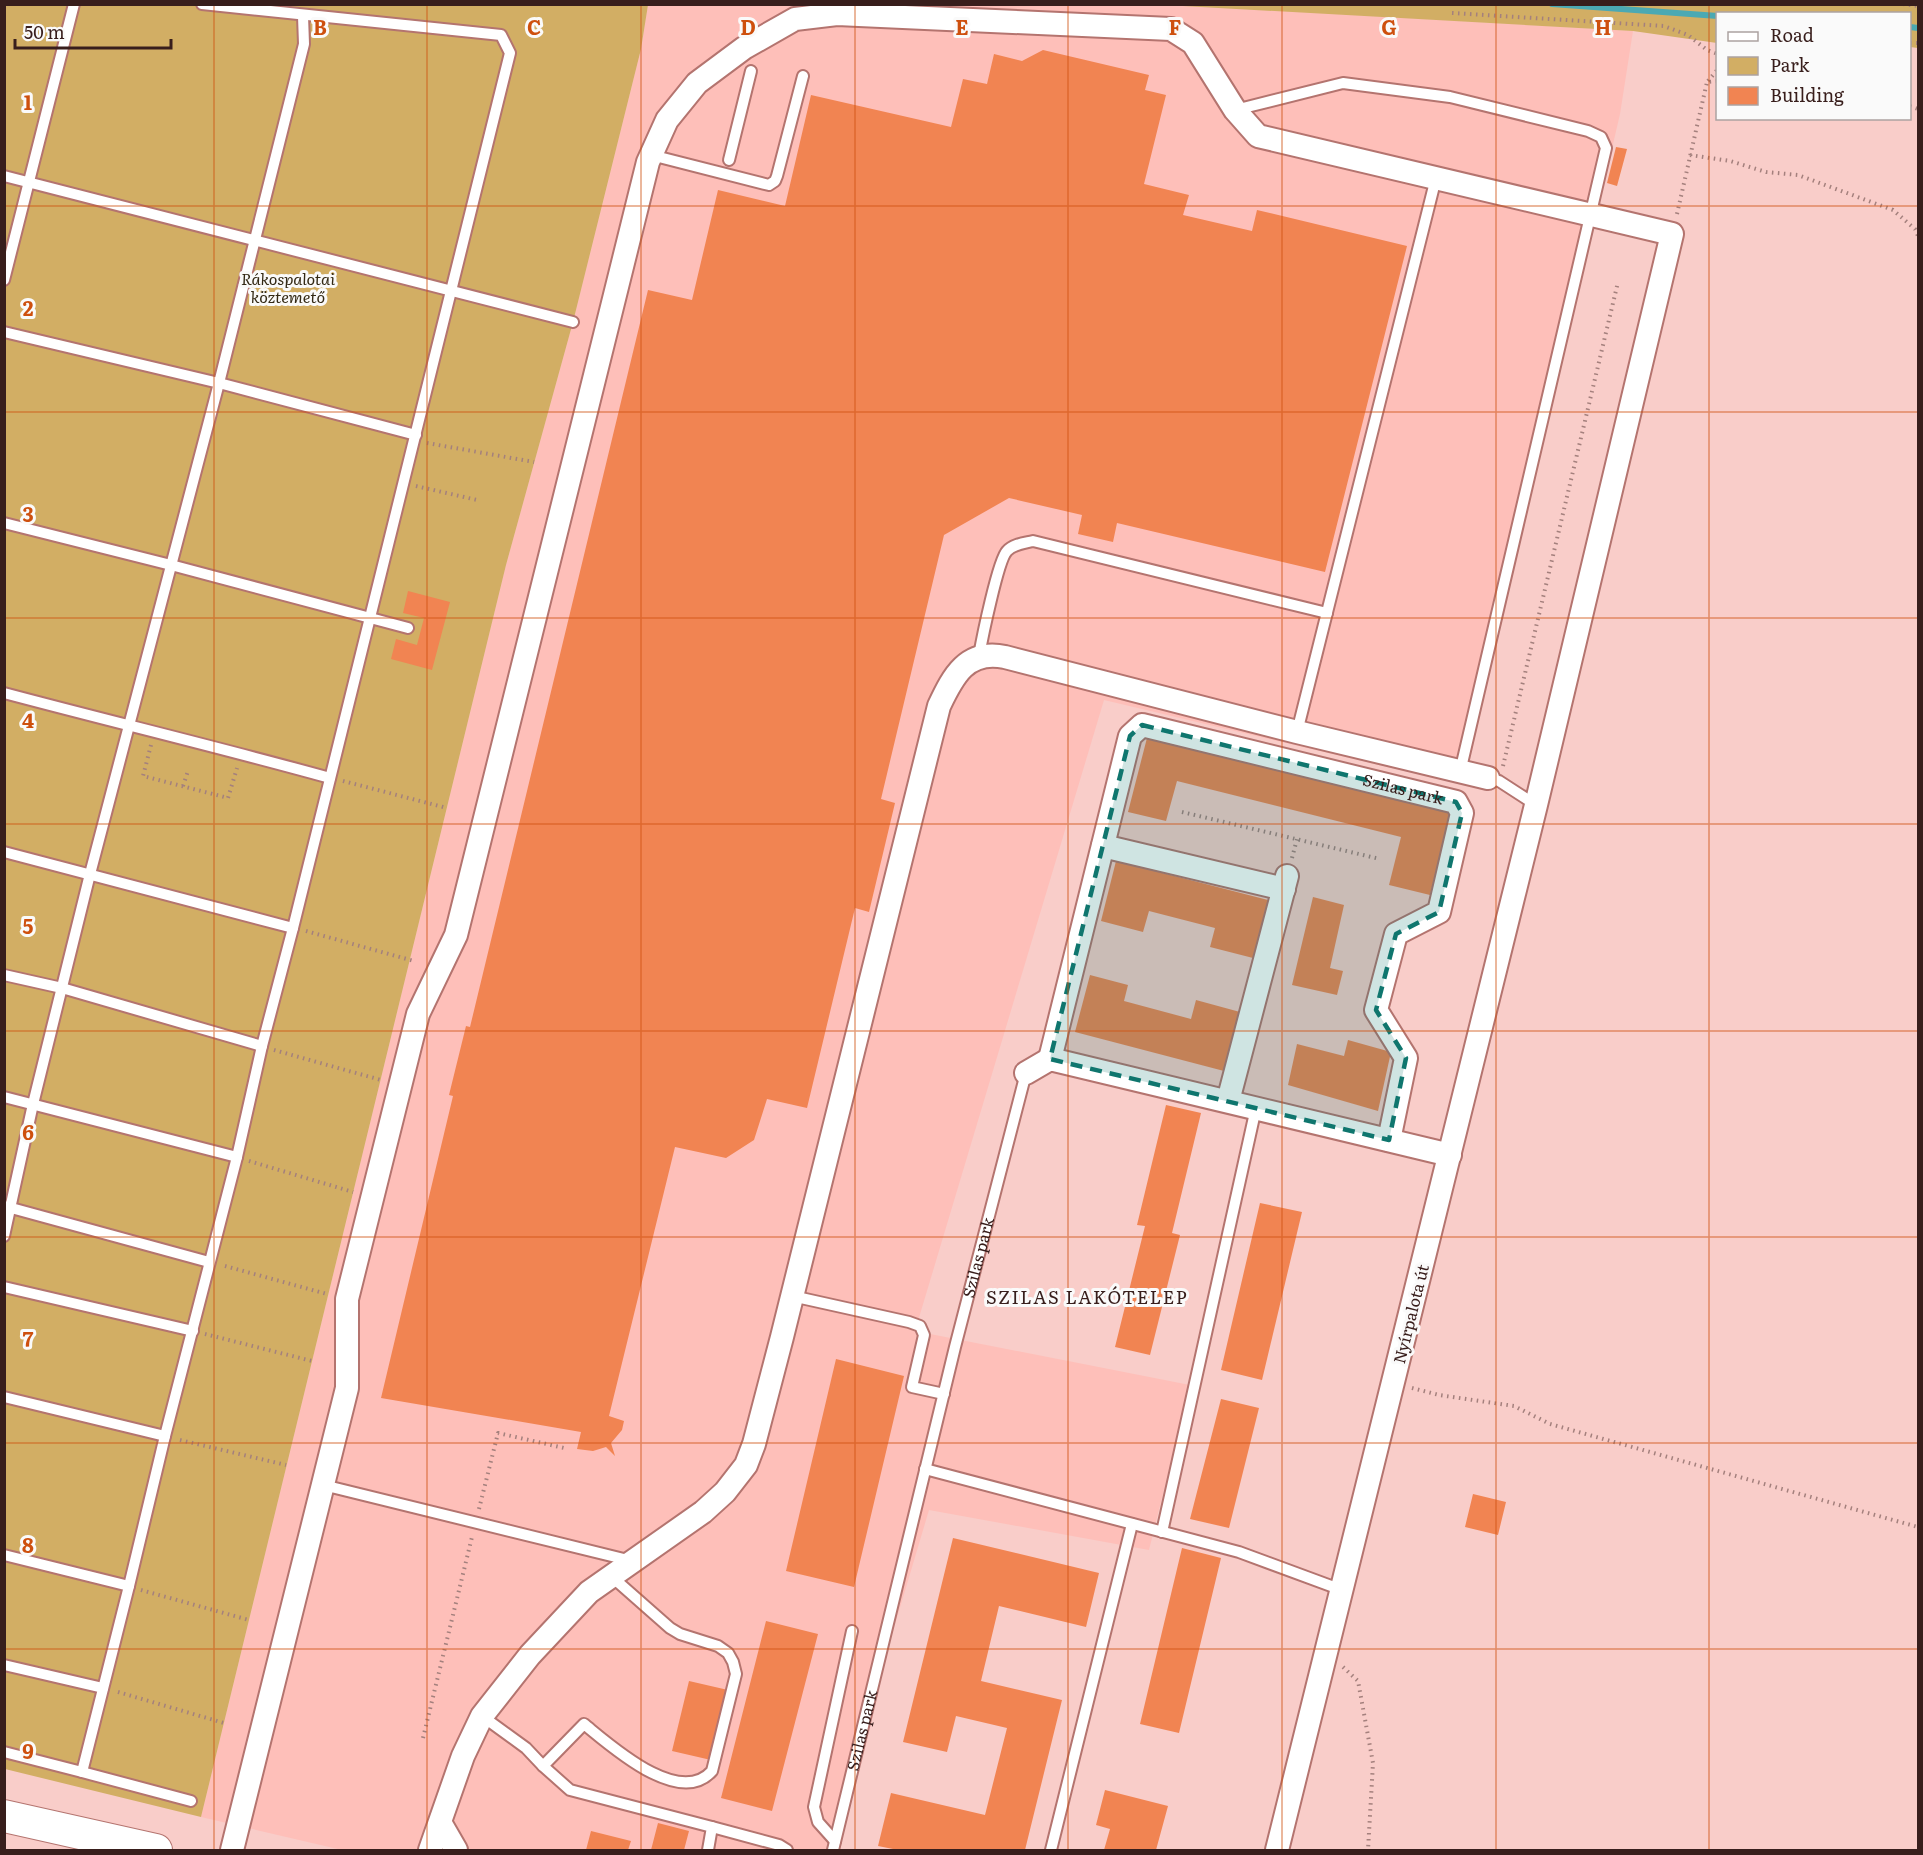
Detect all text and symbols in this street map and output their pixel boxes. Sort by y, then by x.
text: B [313,11,327,41]
text: C [527,11,541,41]
text: D [740,11,756,41]
text: E [955,11,969,41]
text: F [1169,11,1182,41]
text: G [1381,11,1397,41]
text: H [1595,11,1611,41]
scale bar [15,12,171,50]
legend [1716,12,1911,120]
text: 50 m [24,18,65,45]
text: Road [1770,21,1814,48]
text: Park [1770,51,1811,78]
text: Building [1770,81,1845,108]
text: 1 [24,86,32,116]
park label: Rákospalotai köztemető [241,266,335,308]
text: 2 [23,292,34,322]
text: 3 [22,498,34,528]
text: 4 [22,704,34,734]
street label: Szilas park [1361,767,1447,810]
text: 5 [23,910,34,940]
text: 6 [22,1116,34,1146]
street label: Szilas park [955,1214,999,1300]
street label: Nyírpalota út [1386,1261,1434,1366]
district label: SZILAS LAKÓTELEP [986,1283,1188,1310]
text: 7 [23,1323,34,1353]
text: 8 [22,1529,34,1559]
street label: Szilas park [840,1687,882,1773]
text: 9 [22,1735,34,1765]

